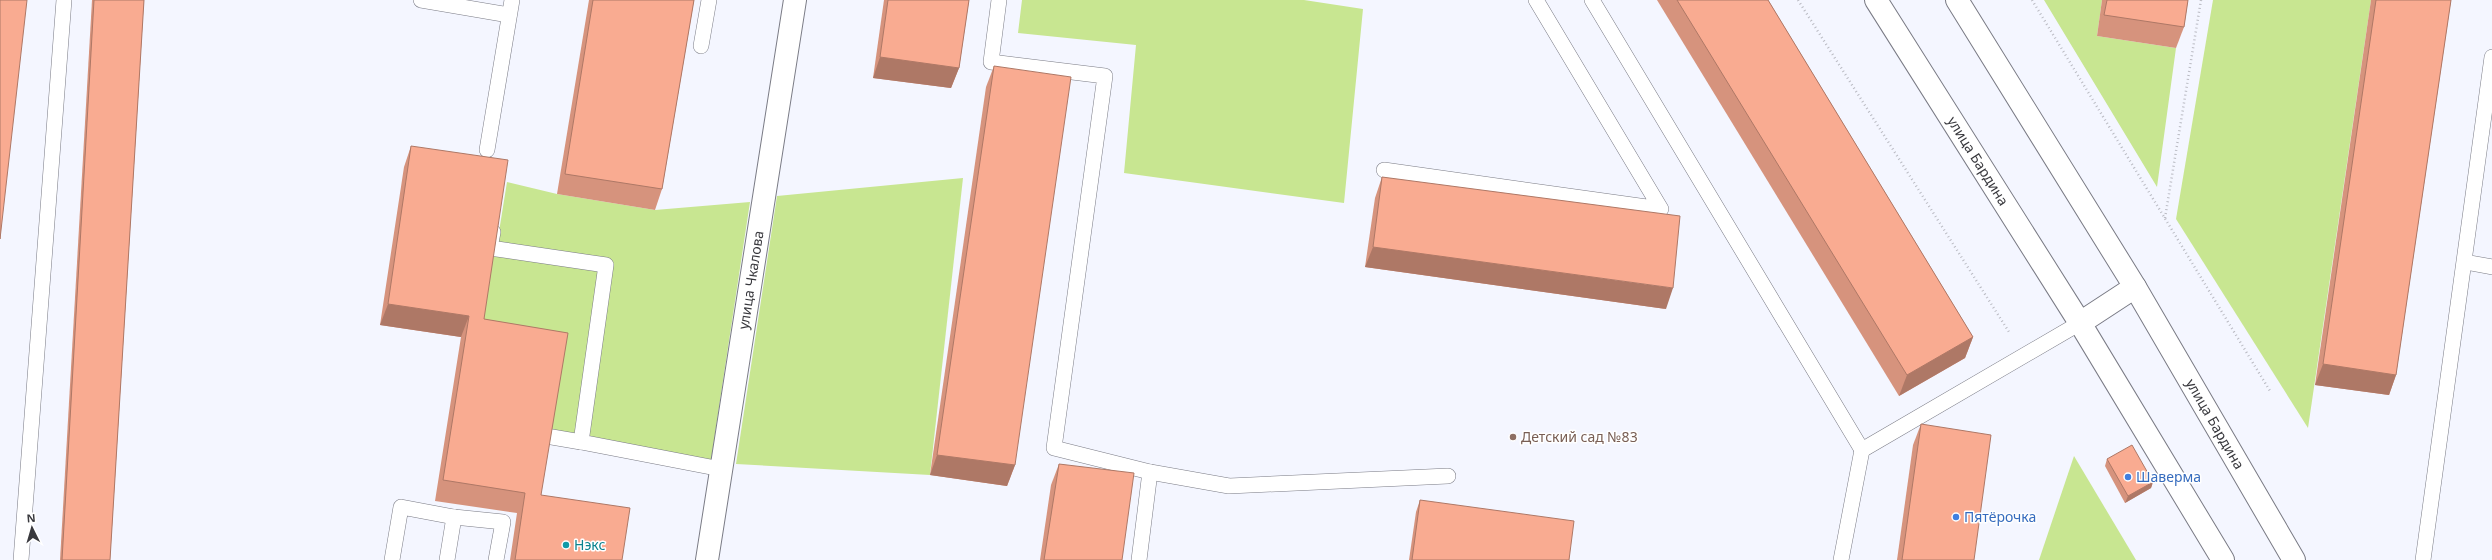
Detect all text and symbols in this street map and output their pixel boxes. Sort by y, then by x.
street label: улица Бардина [1943,113,2013,209]
street label: улица Чкалова [733,229,768,331]
street label: улица Бардина [2182,375,2249,473]
place label: Детский сад №83 [1521,427,1638,446]
marker: Детский сад №83 [1508,432,1518,442]
place label: Шаверма [2136,467,2201,486]
marker: Шаверма [2123,472,2133,482]
place label: Пятёрочка [1964,507,2036,526]
north arrow [12,508,52,548]
text: N [26,510,36,525]
marker: Пятёрочка [1951,512,1961,522]
place label: Нэкс [574,535,605,554]
marker: Нэкс [561,540,571,550]

